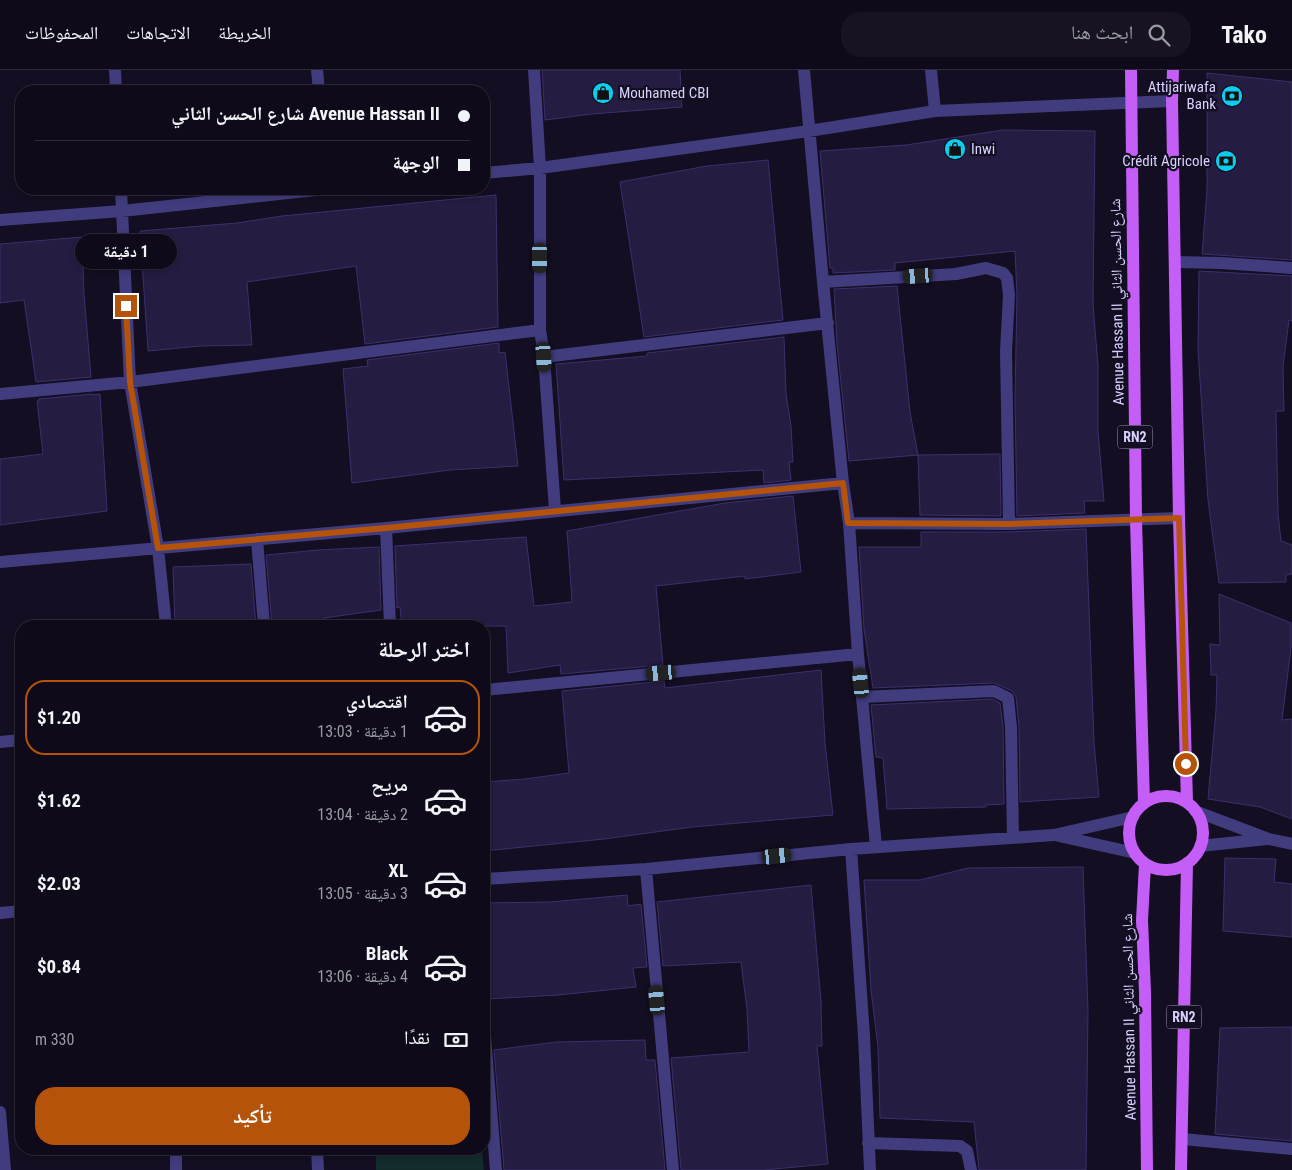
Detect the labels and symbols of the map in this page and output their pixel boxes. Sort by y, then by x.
place label: Attijariwafa Bank [1148,78,1216,113]
shop icon: Mouhamed CBI [591,81,615,105]
place label: Mouhamed CBI [619,84,709,102]
bank icon: Attijariwafa Bank [1220,84,1244,108]
shop icon: Inwi [943,137,967,161]
place label: Inwi [971,140,995,158]
bank icon: Crédit Agricole [1214,149,1238,173]
place label: Crédit Agricole [1122,152,1210,170]
street label: Avenue Hassan II شارع الحسن الثاني [1106,198,1131,406]
callout: 1 دقيقة [75,234,177,268]
car [532,243,547,273]
car [902,267,933,285]
route end [115,295,137,317]
car [535,342,552,372]
road number: RN2 [1118,426,1152,448]
car [645,664,676,682]
car [851,667,870,699]
route start [1175,753,1197,775]
car [761,847,792,865]
street label: Avenue Hassan II شارع الحسن الثاني [1118,913,1143,1121]
car [648,984,665,1016]
road number: RN2 [1166,1006,1202,1029]

